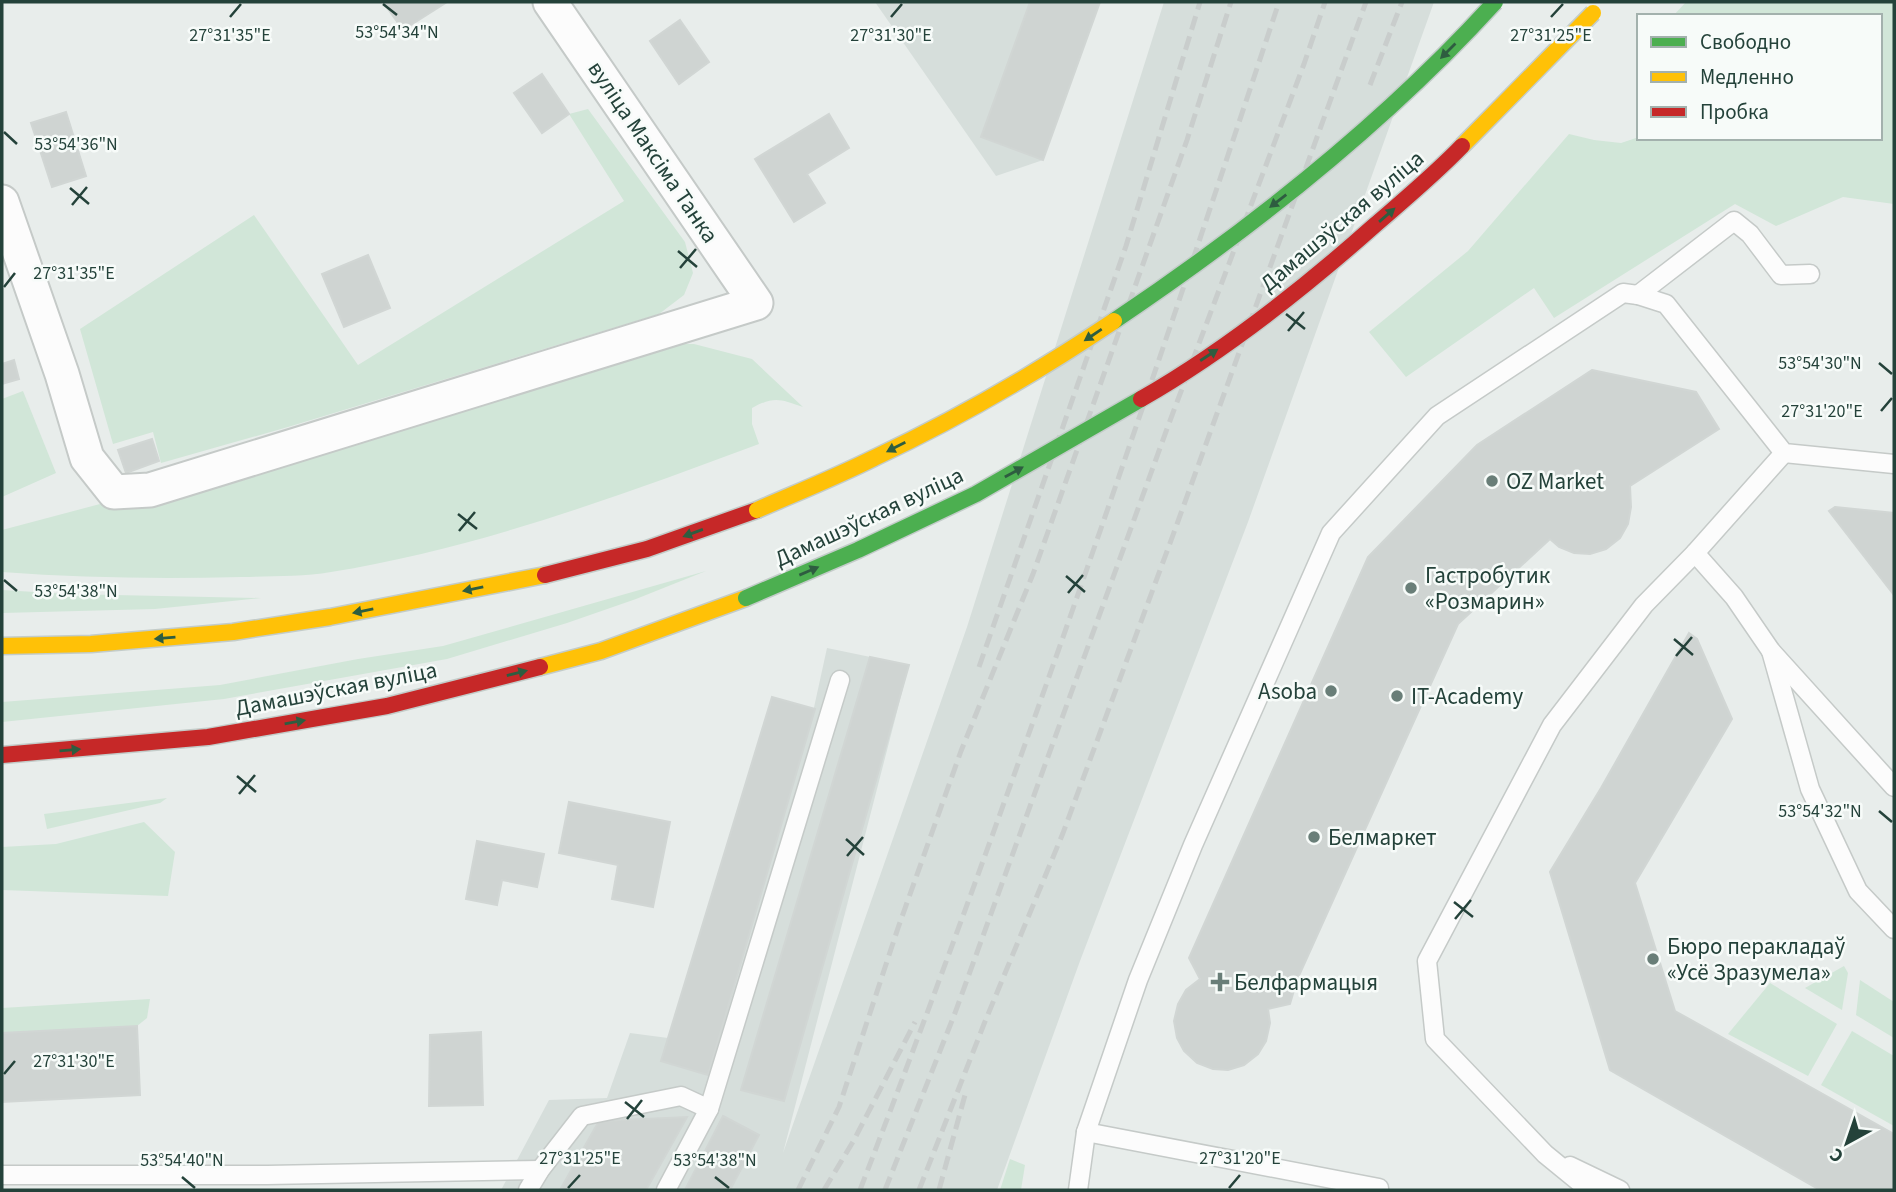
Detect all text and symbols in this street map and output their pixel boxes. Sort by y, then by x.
legend [1637,14,1882,140]
text: 53°54'34"N [355,20,439,45]
text: 27°31'35"E [189,23,271,48]
text: 27°31'30"E [850,23,932,48]
text: 27°31'25"E [1510,23,1592,48]
text: Свободно [1700,27,1791,57]
one-way arrow [1440,43,1457,60]
street label: вуліца Максіма Танка [580,54,726,250]
text: Медленно [1700,62,1794,92]
text: Пробка [1700,97,1769,127]
text: 53°54'36"N [34,132,118,157]
street label: Дамашэўская вуліца [1253,142,1431,300]
one-way arrow [1269,194,1287,209]
one-way arrow [1379,207,1396,223]
text: 27°31'35"E [33,261,115,286]
one-way arrow [1083,328,1103,341]
one-way arrow [1200,348,1218,362]
text: 53°54'30"N [1778,351,1862,376]
text: 27°31'20"E [1781,399,1863,424]
one-way arrow [885,440,905,452]
street label: Дамашэўская вуліца [769,459,969,575]
place label: OZ Market [1506,465,1604,498]
one-way arrow [1004,466,1024,478]
marker: OZ Market [1484,473,1500,489]
one-way arrow [683,527,704,538]
place label: Гастробутик «Розмарин» [1425,559,1551,618]
one-way arrow [799,565,819,577]
text: 53°54'38"N [34,579,118,604]
marker: Гастробутик «Розмарин» [1403,580,1419,596]
one-way arrow [462,584,484,595]
one-way arrow [352,606,374,617]
one-way arrow [154,633,176,644]
street label: Дамашэўская вуліца [232,653,440,725]
one-way arrow [507,667,529,678]
place label: Asoba [1258,675,1317,708]
place label: IT-Academy [1411,680,1523,713]
marker: Asoba [1323,683,1339,699]
marker: IT-Academy [1389,688,1405,704]
one-way arrow [285,716,307,727]
one-way arrow [59,744,81,755]
text: 53°54'32"N [1778,799,1862,824]
place label: Белмаркет [1328,821,1437,854]
marker: Белмаркет [1306,829,1322,845]
place label: Бюро перакладаў «Усё Зразумела» [1667,930,1845,989]
marker: Бюро перакладаў «Усё Зразумела» [1645,951,1661,967]
place label: Белфармацыя [1234,966,1378,999]
marker: Белфармацыя [1212,974,1228,990]
text: 27°31'30"E [33,1049,115,1074]
north arrow [1812,1108,1882,1178]
text: С [1824,1141,1850,1169]
text: 27°31'25"E [539,1146,621,1171]
text: 27°31'20"E [1199,1146,1281,1171]
text: 53°54'40"N [140,1148,224,1173]
text: 53°54'38"N [673,1148,757,1173]

